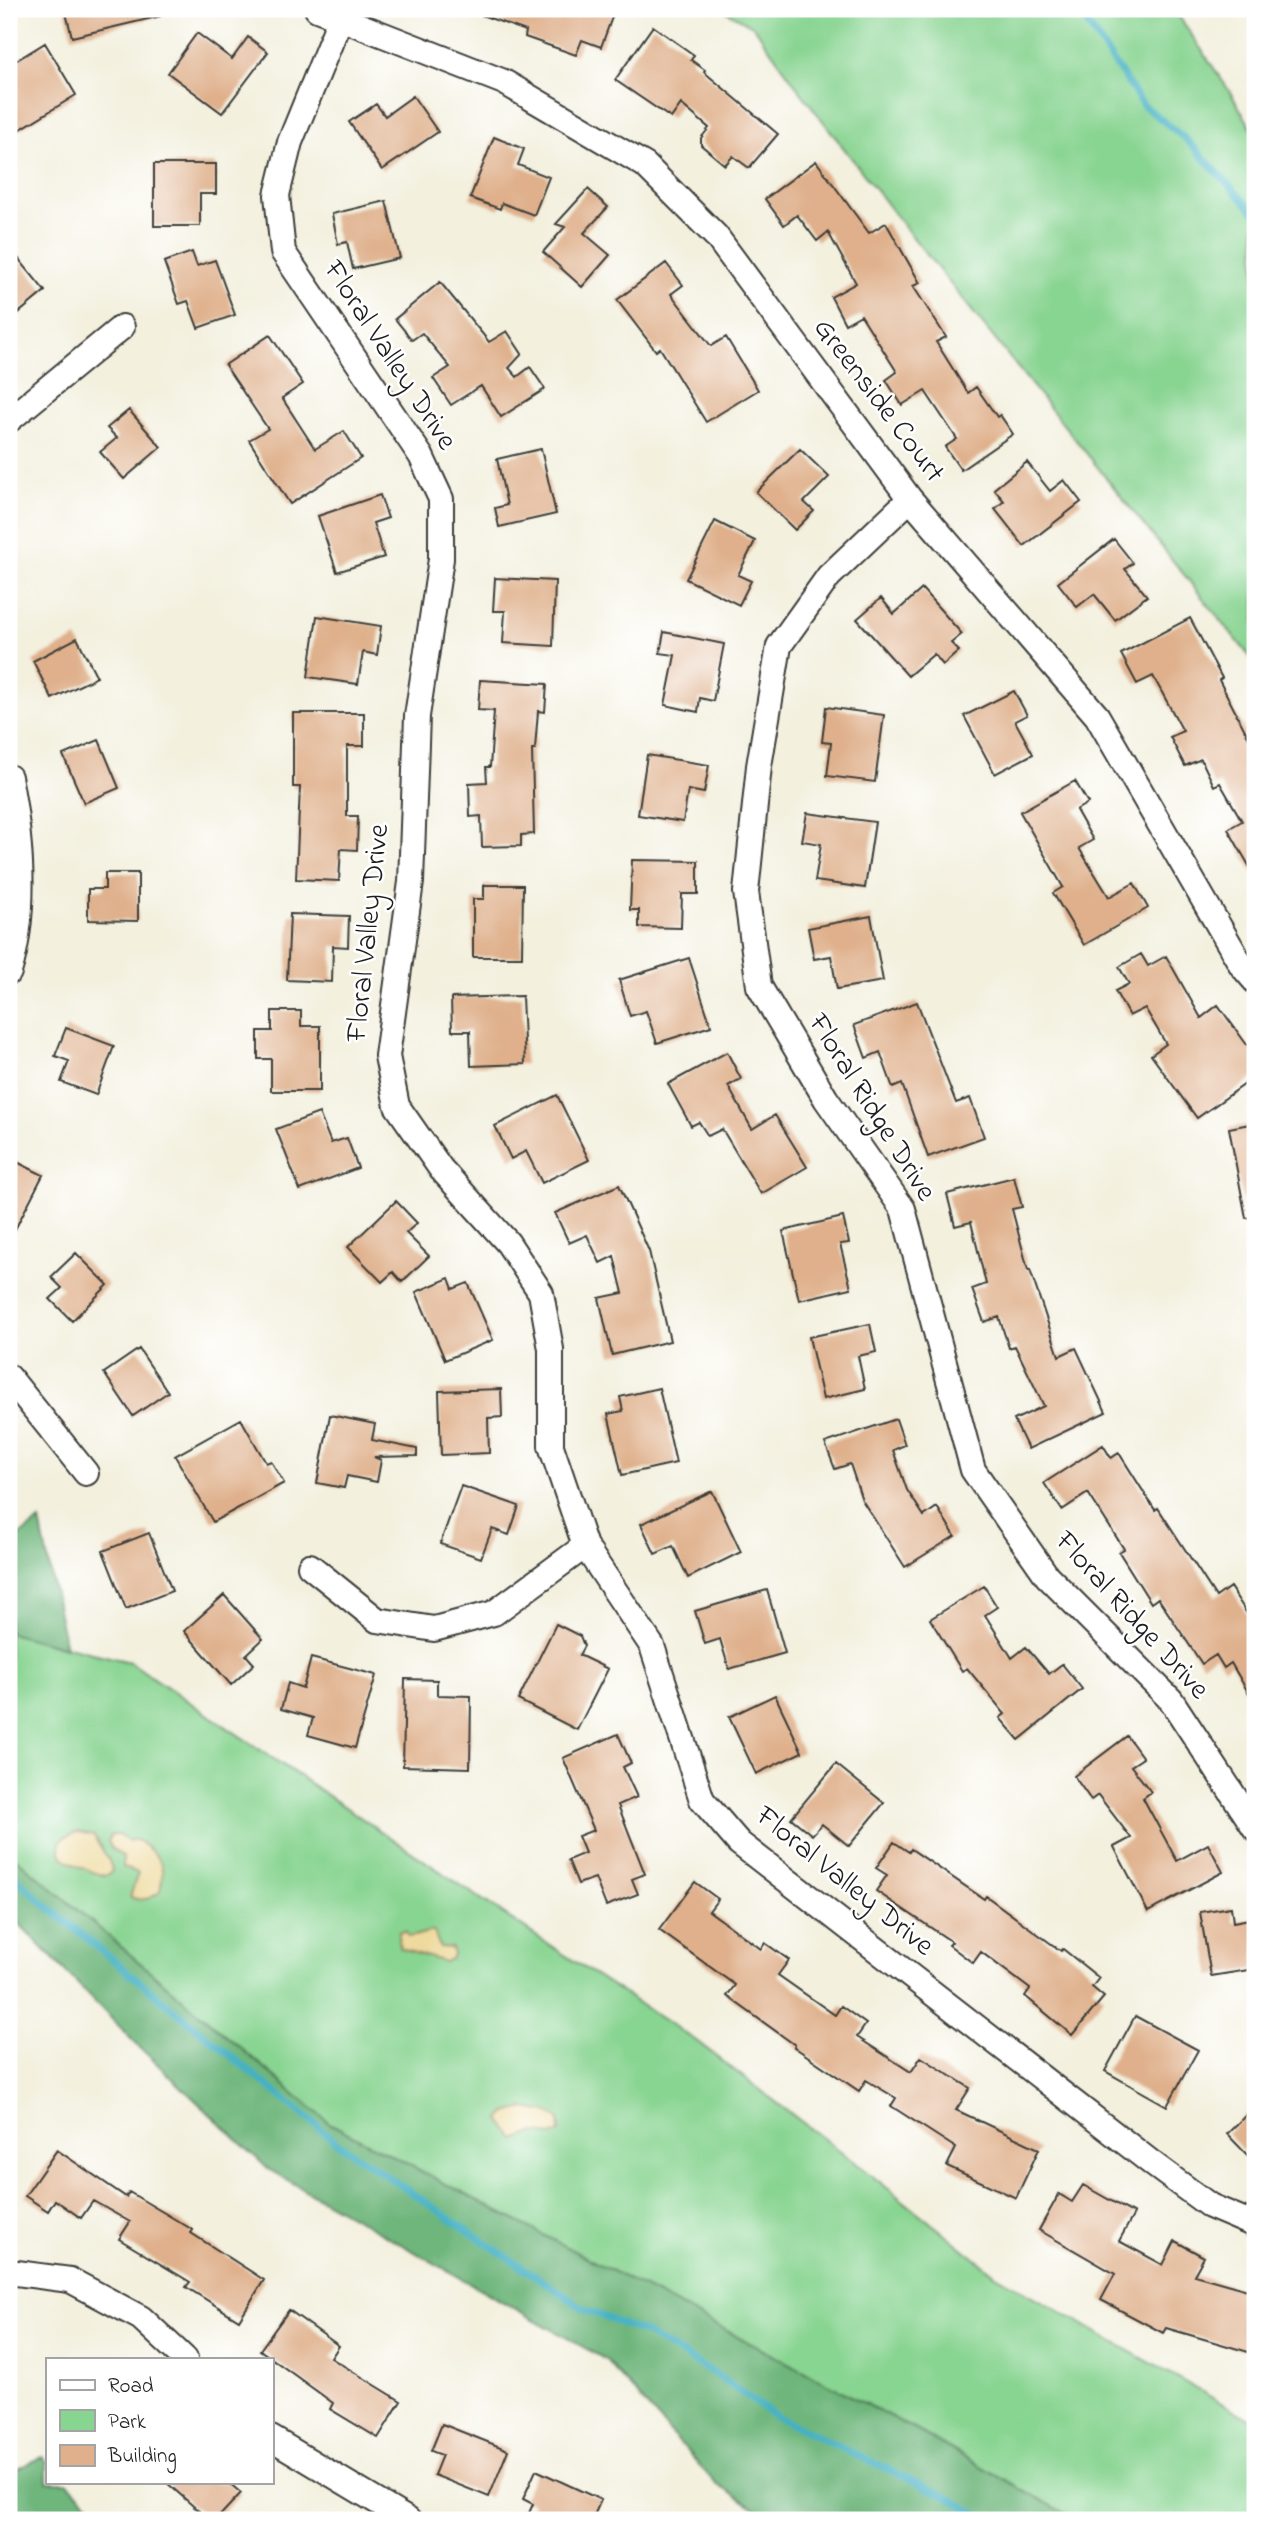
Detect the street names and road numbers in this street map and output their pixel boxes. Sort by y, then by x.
street label: Floral Valley Drive [310,251,467,460]
street label: Greenside Court [801,309,955,493]
street label: Floral Valley Drive [336,821,402,1045]
street label: Floral Ridge Drive [795,1005,947,1211]
street label: Floral Ridge Drive [1042,1521,1219,1711]
street label: Floral Valley Drive [744,1795,943,1968]

